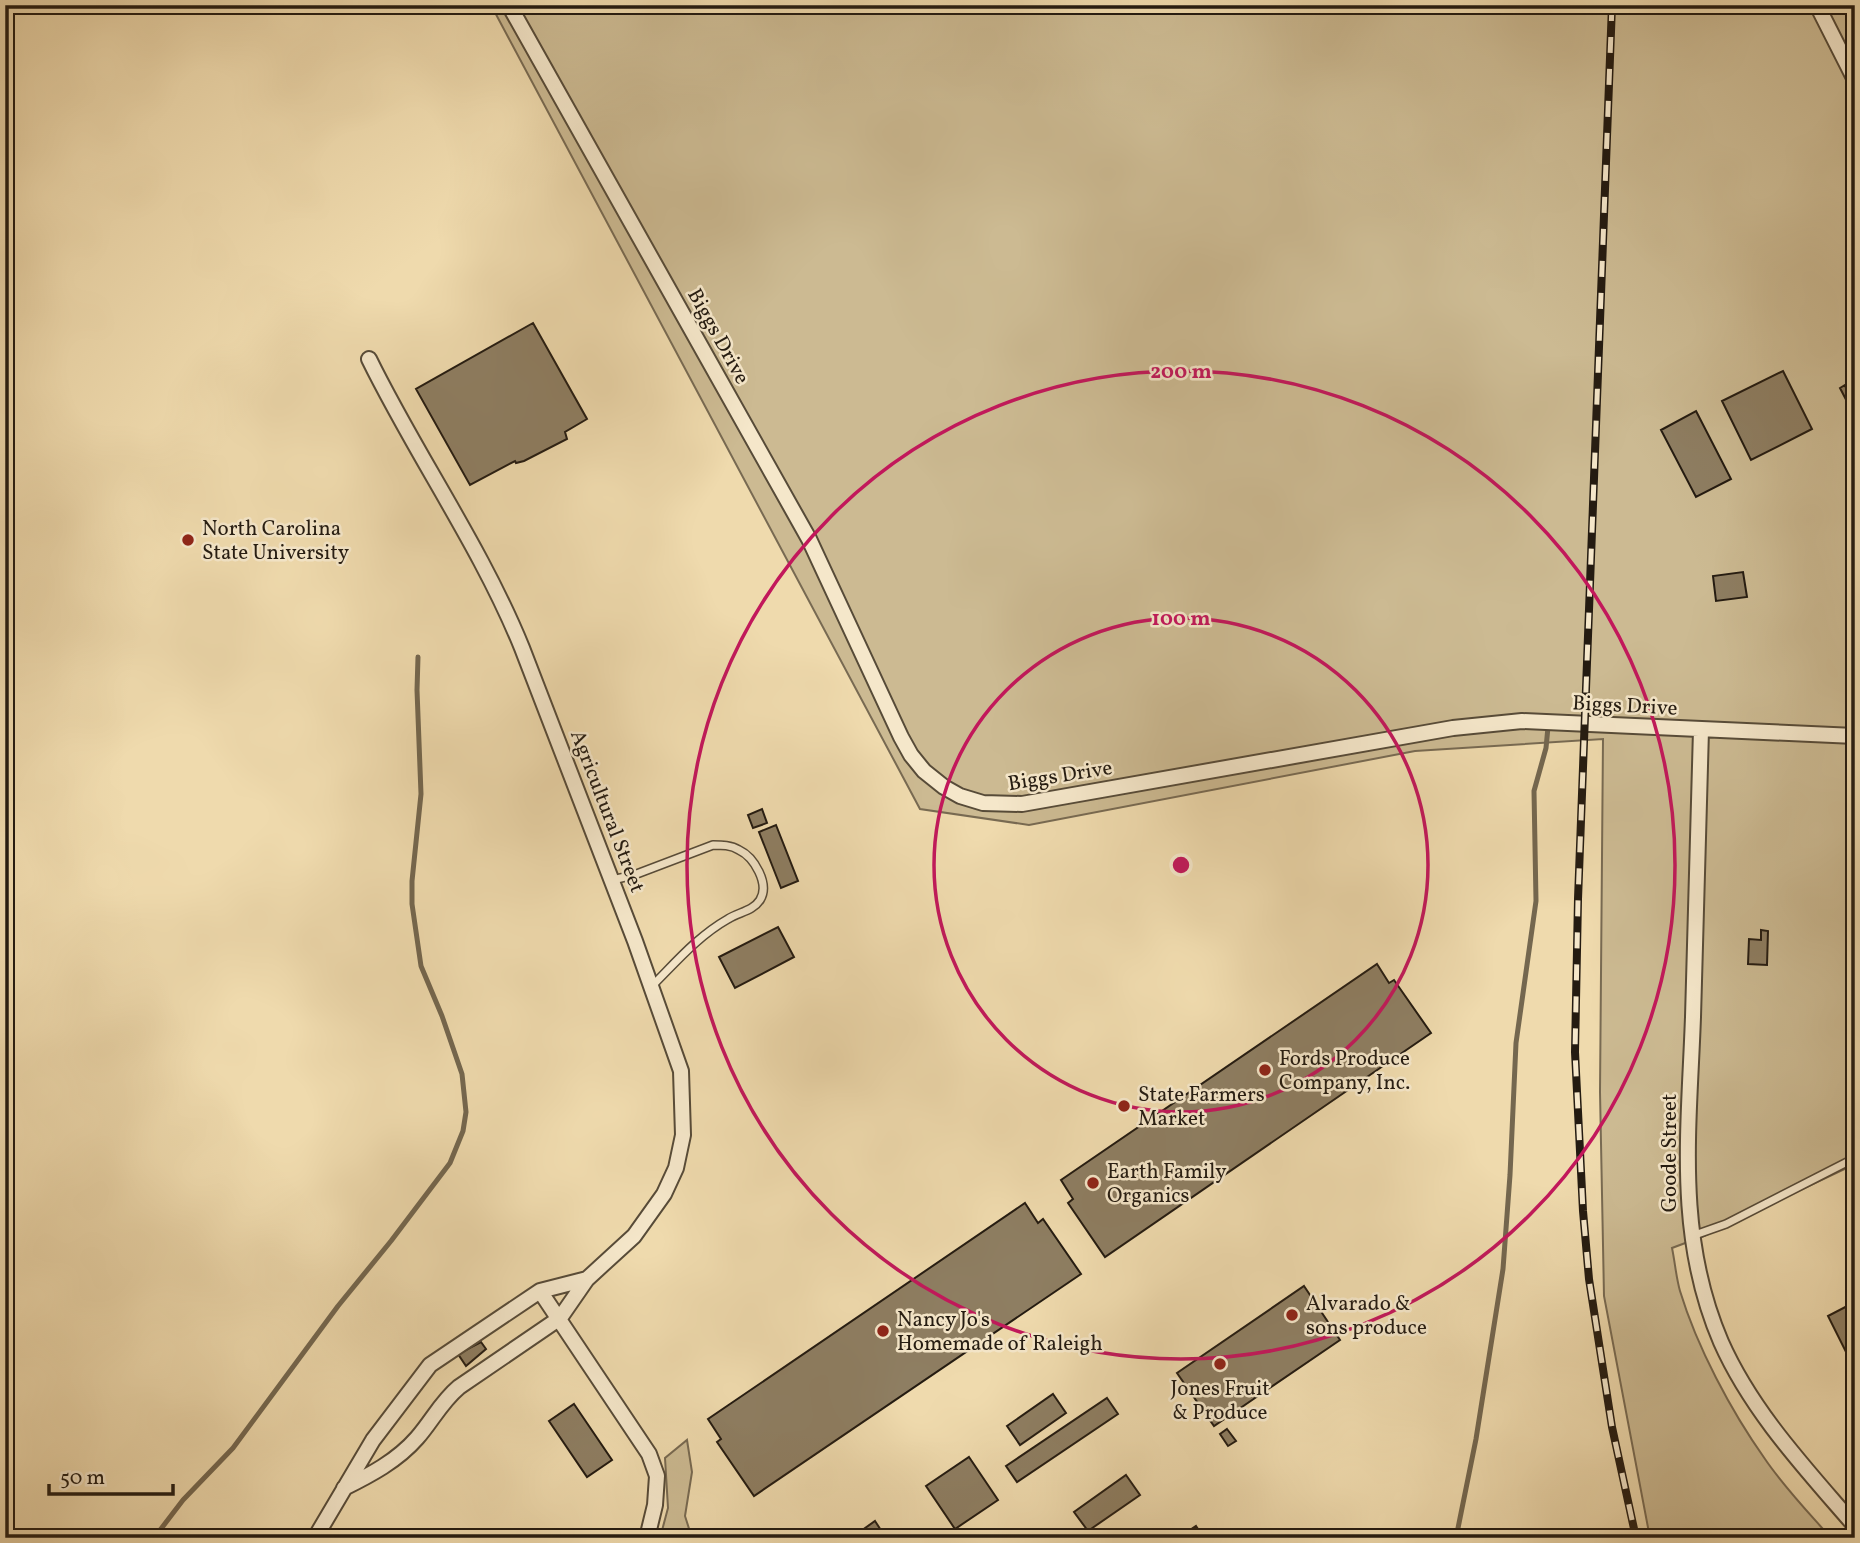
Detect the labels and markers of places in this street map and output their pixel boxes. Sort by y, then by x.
place label: North Carolina State University [202,515,350,568]
marker: North Carolina State University [180,532,196,548]
centre of rings [1169,853,1193,877]
place label: Fords Produce Company, Inc. [1279,1045,1410,1098]
marker: Fords Produce Company, Inc. [1257,1062,1273,1078]
place label: State Farmers Market [1138,1081,1265,1134]
marker: State Farmers Market [1116,1098,1132,1114]
place label: Earth Family Organics [1107,1158,1227,1211]
marker: Earth Family Organics [1085,1175,1101,1191]
place label: Alvarado & sons produce [1306,1290,1427,1343]
place label: Nancy Jo's Homemade of Raleigh [897,1306,1103,1359]
marker: Alvarado & sons produce [1284,1307,1300,1323]
marker: Nancy Jo's Homemade of Raleigh [875,1323,891,1339]
marker: Jones Fruit & Produce [1212,1356,1228,1372]
place label: Jones Fruit & Produce [1170,1375,1270,1428]

